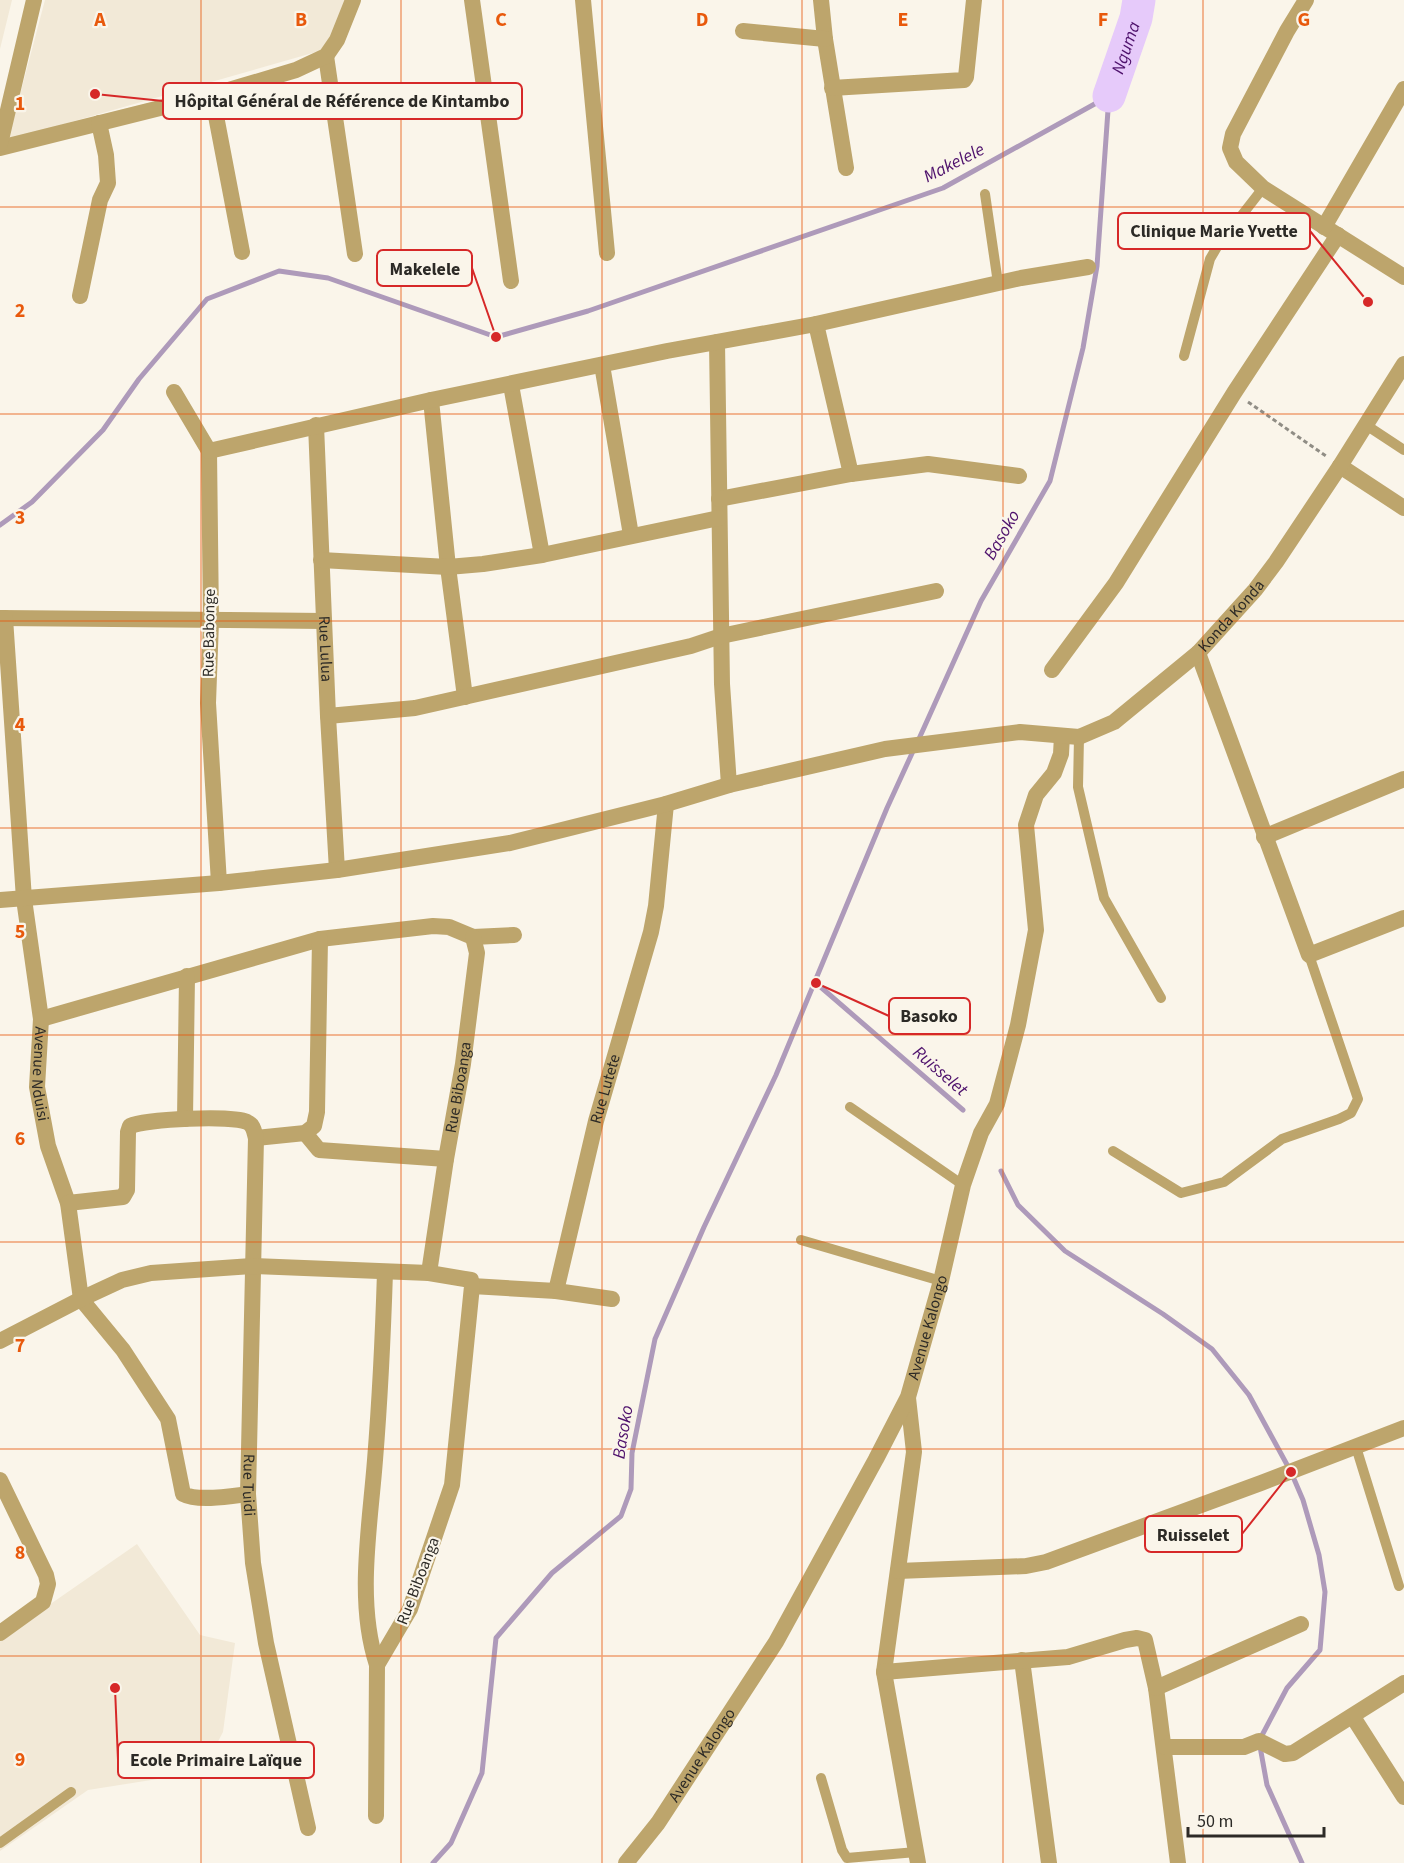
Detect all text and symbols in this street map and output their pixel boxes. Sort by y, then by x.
text: A [93,6,106,34]
text: B [295,6,307,34]
text: C [495,6,507,34]
text: D [696,6,708,34]
text: E [898,6,908,34]
text: F [1098,6,1108,34]
text: G [1298,6,1310,34]
water label: Nguma [1105,18,1146,77]
callout: Hôpital Général de Référence de Kintambo [163,83,522,119]
text: Hôpital Général de Référence de Kintambo [175,89,509,114]
text: 1 [15,90,25,118]
water label: Makelele [919,137,989,189]
callout: Clinique Marie Yvette [1118,213,1310,249]
text: Clinique Marie Yvette [1130,219,1298,244]
callout: Makelele [377,250,472,286]
text: Makelele [390,257,460,282]
text: 2 [15,297,25,325]
text: 3 [15,504,25,532]
water label: Basoko [978,505,1026,565]
street label: Konda Konda [1193,575,1270,657]
street label: Rue Babonge [197,589,221,677]
street label: Rue Lulua [313,615,338,682]
text: 4 [15,711,26,739]
text: 5 [15,918,25,946]
callout: Basoko [889,998,970,1034]
text: Basoko [900,1004,958,1029]
street label: Avenue Nduisi [26,1026,54,1123]
street label: Rue Biboanga [440,1040,477,1135]
water label: Ruisselet [907,1040,974,1103]
street label: Rue Lutete [585,1052,626,1126]
text: 6 [15,1125,25,1153]
street label: Avenue Kalongo [902,1273,953,1382]
text: 7 [15,1332,25,1360]
water label: Basoko [606,1403,640,1461]
street label: Rue Tuidi [237,1454,261,1517]
callout: Ruisselet [1145,1516,1242,1552]
text: Ruisselet [1157,1523,1229,1548]
street label: Rue Biboanga [391,1534,445,1628]
text: 8 [15,1539,25,1567]
street label: Avenue Kalongo [663,1704,741,1807]
callout: Ecole Primaire Laïque [118,1742,314,1778]
text: 9 [15,1746,25,1774]
text: Ecole Primaire Laïque [130,1748,302,1773]
scale bar [1188,1800,1324,1838]
text: 50 m [1197,1809,1233,1834]

